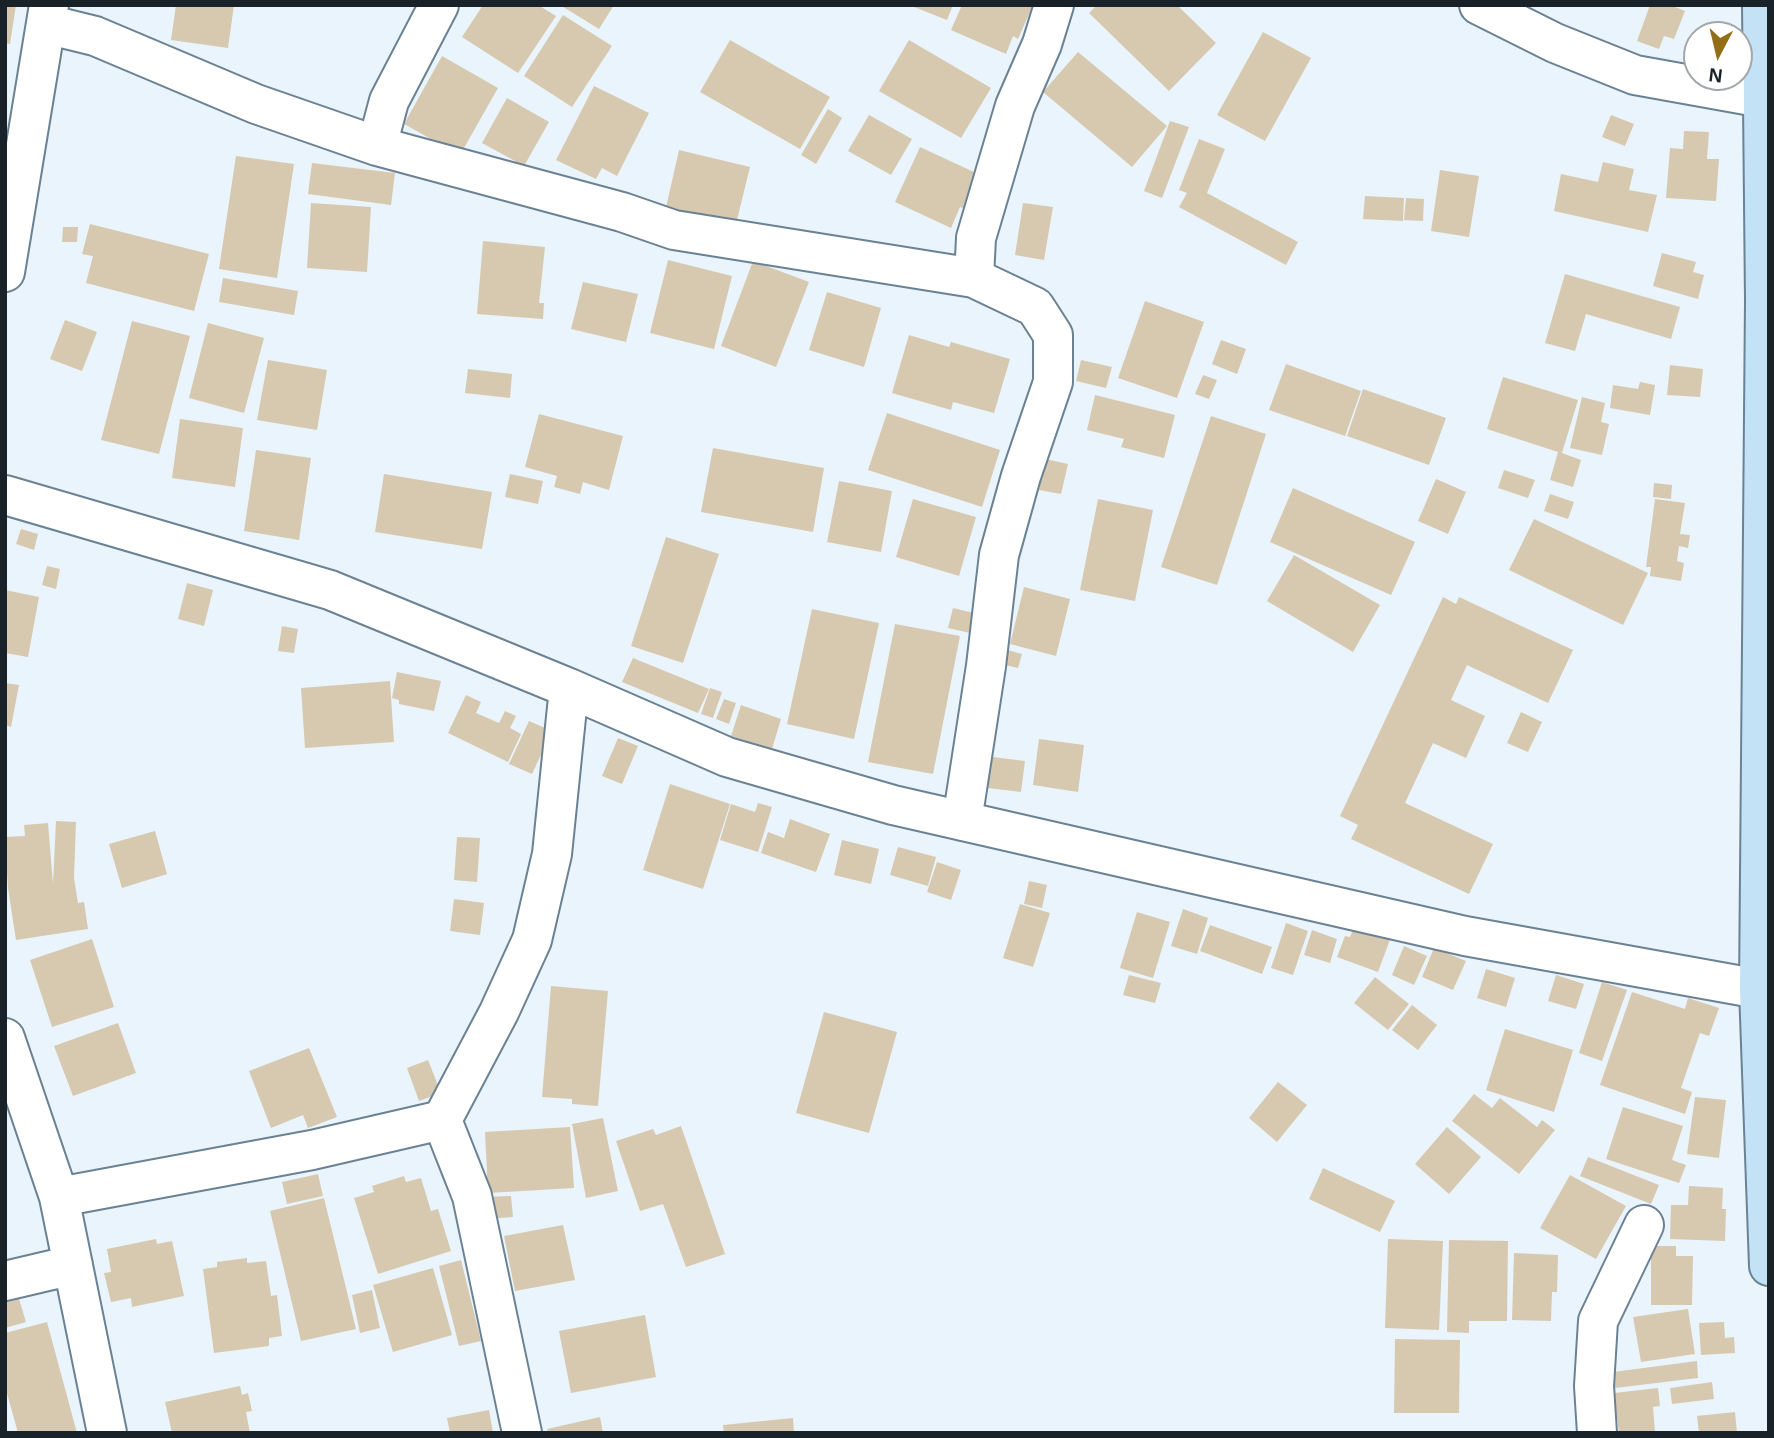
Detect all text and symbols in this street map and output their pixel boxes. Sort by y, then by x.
north arrow [1683,21,1753,91]
text: N [1708,64,1724,87]

